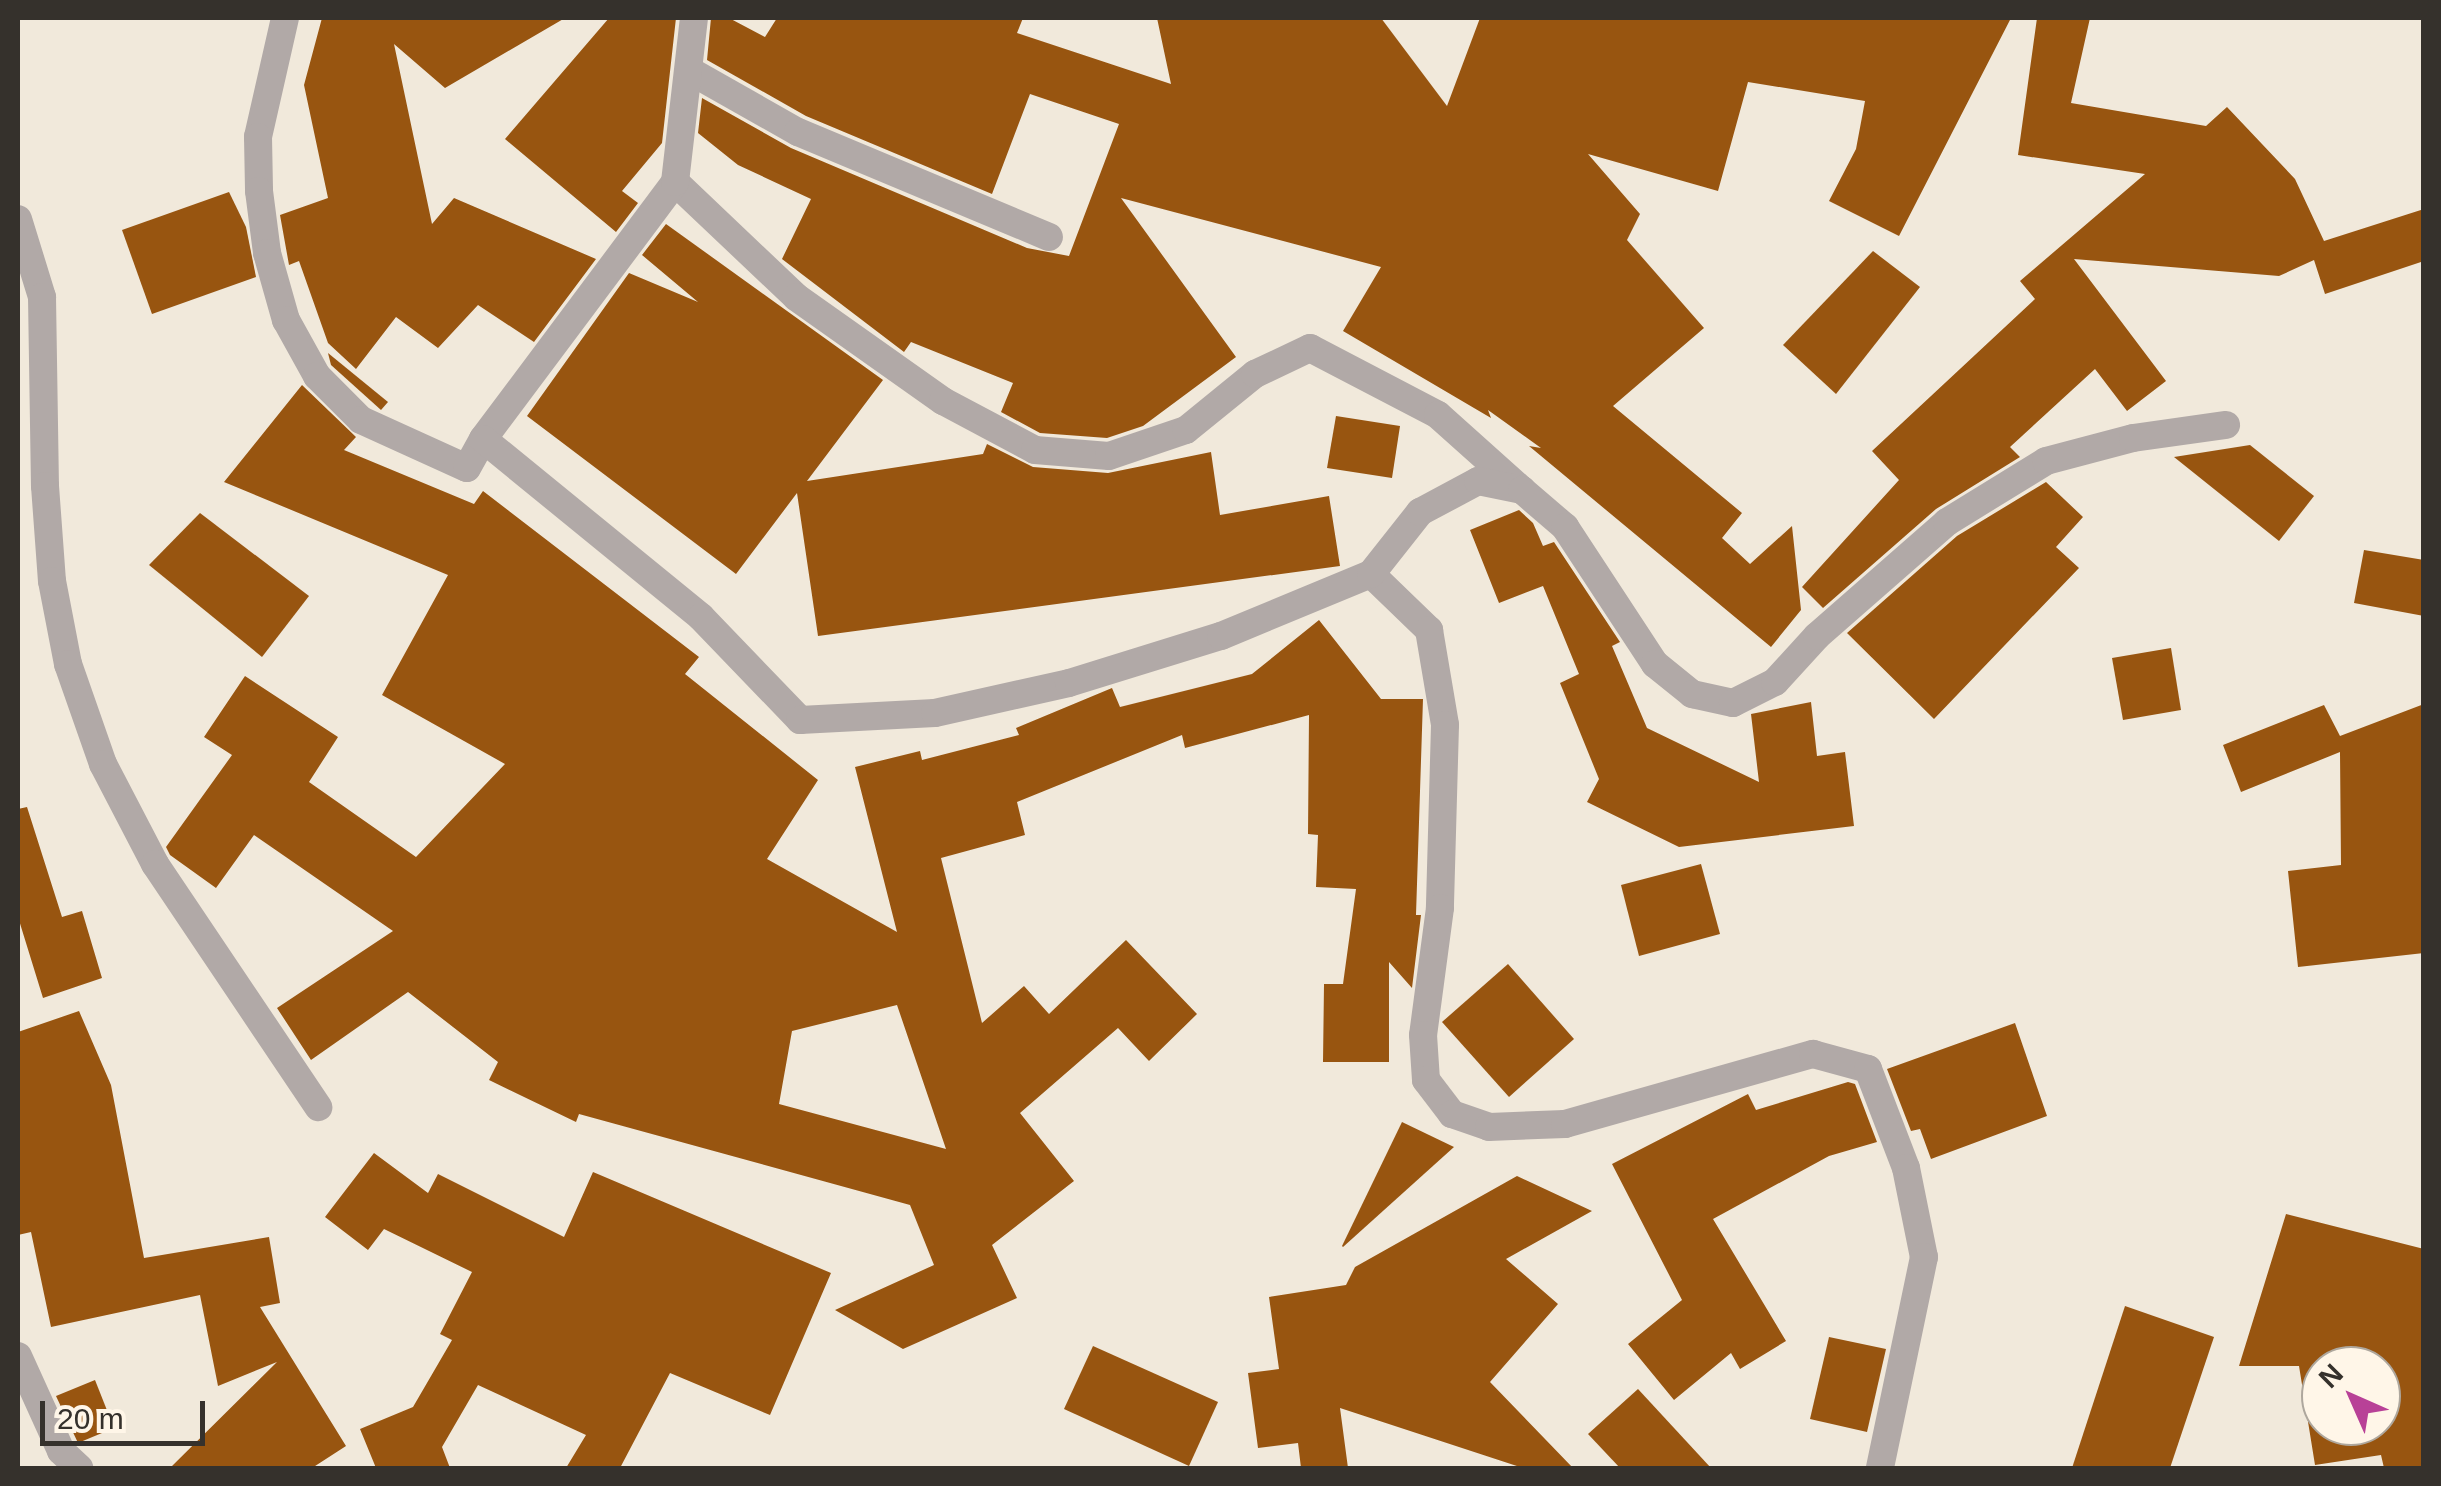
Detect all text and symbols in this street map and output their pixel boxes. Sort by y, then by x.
north arrow [2301,1346,2401,1446]
text: N [2313,1358,2349,1394]
scale bar [45,1381,210,1443]
text: 20 m [57,1402,124,1435]

